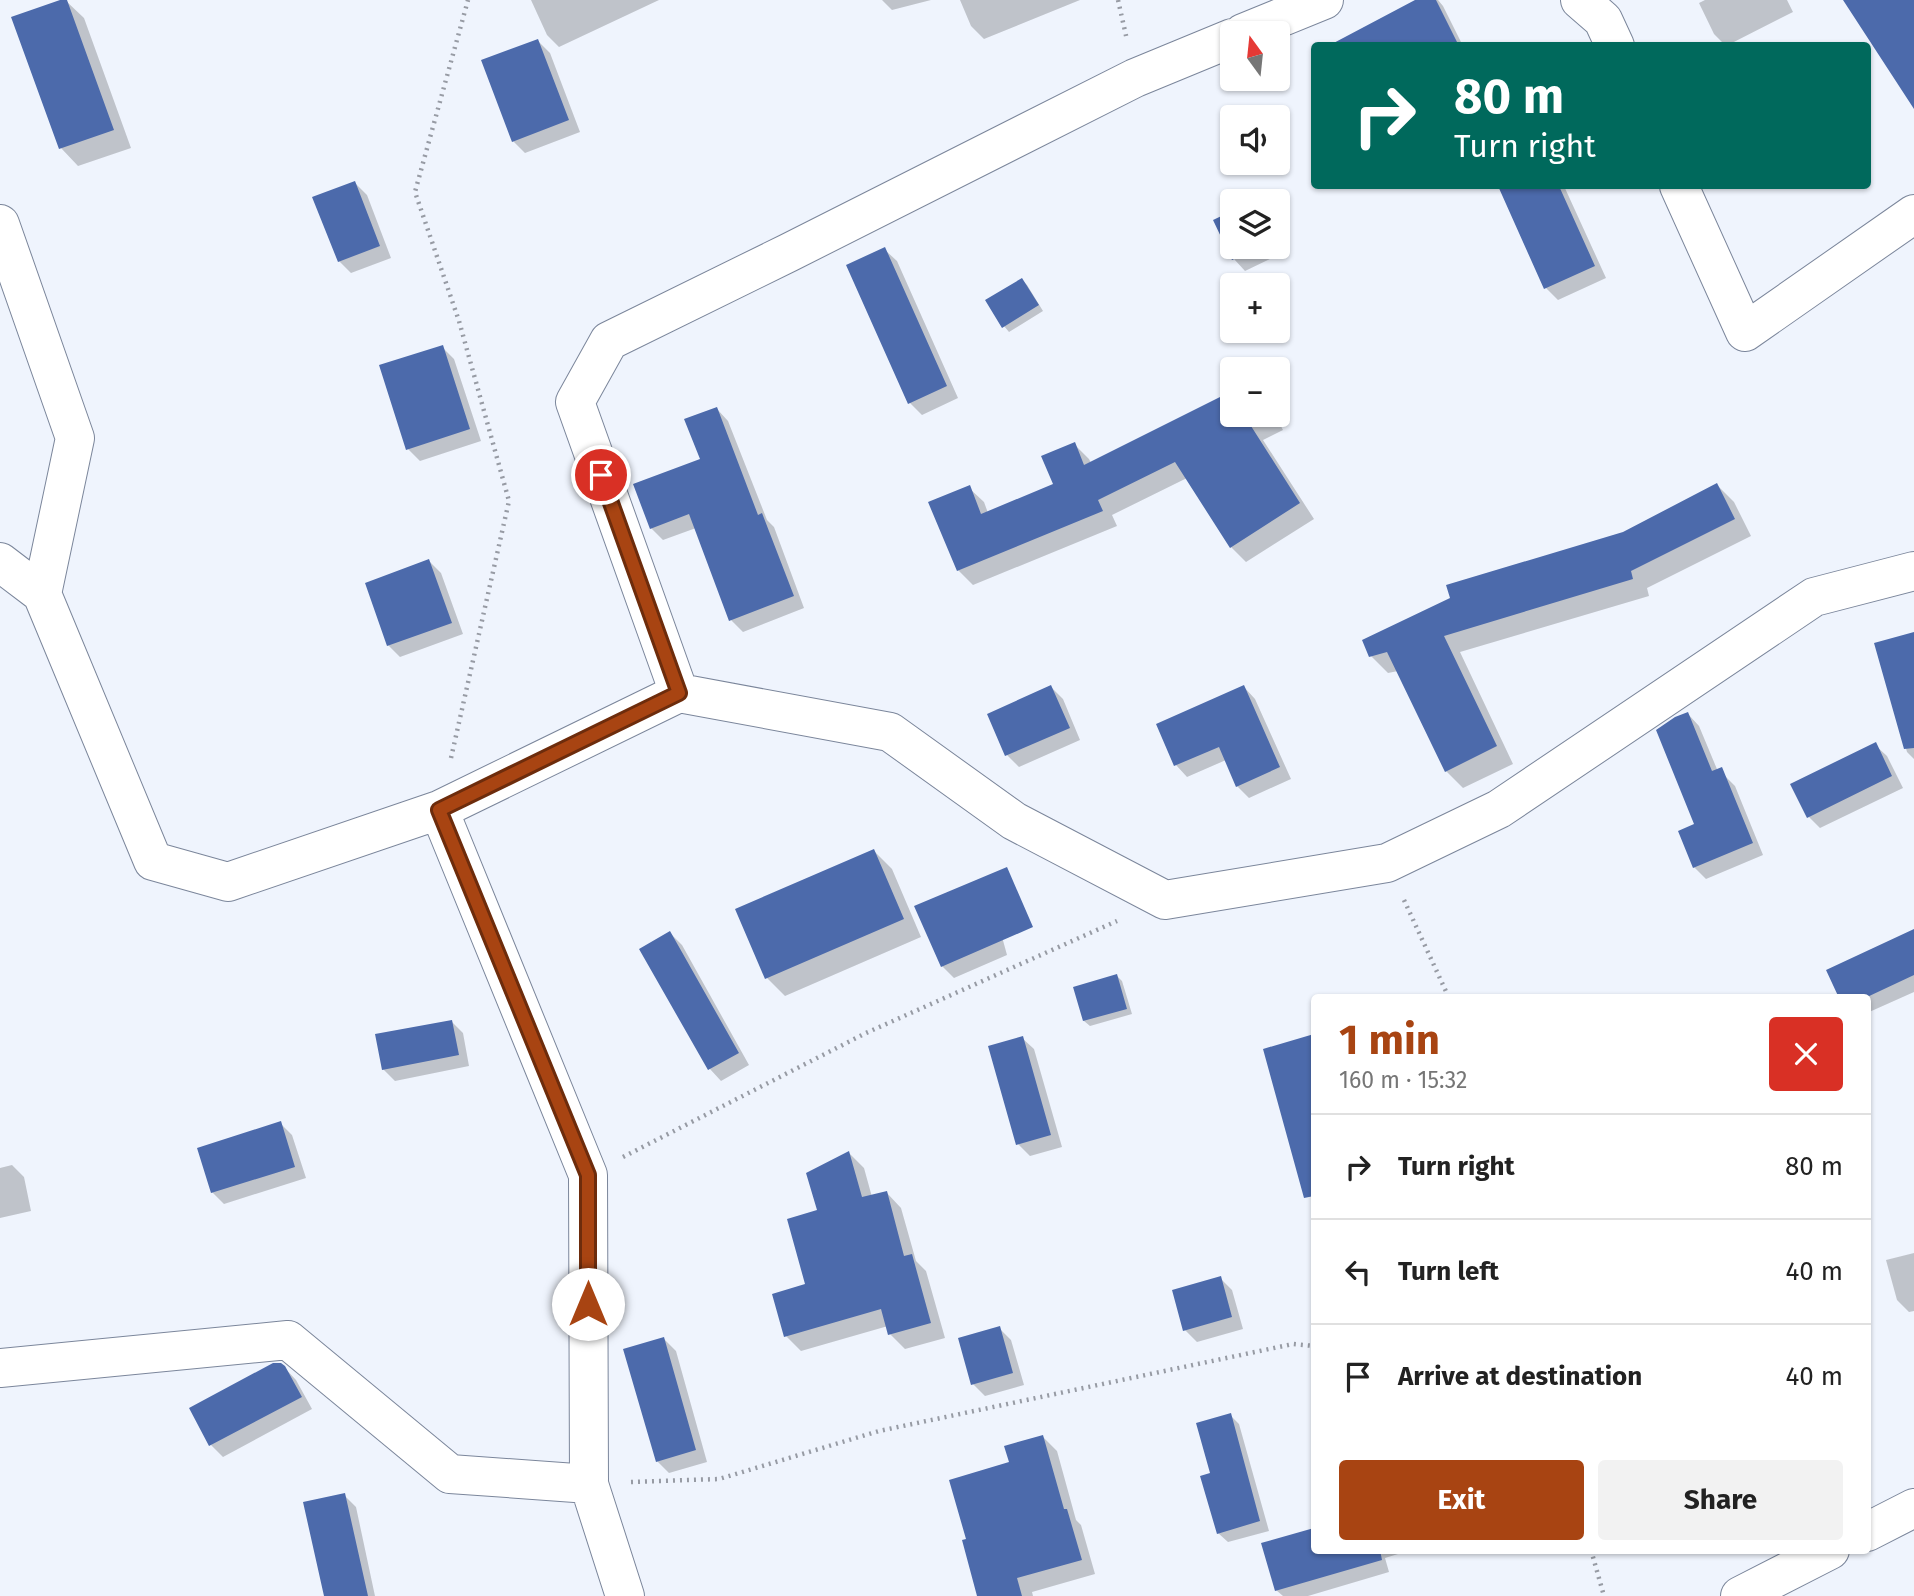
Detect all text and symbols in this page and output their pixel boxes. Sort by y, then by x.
north arrow [1220,21,1290,91]
map controls [1220,21,1290,427]
text: 80 m [1454,67,1564,126]
icon: right [1339,70,1430,161]
button: sound [1220,105,1290,175]
text: Turn right [1454,127,1596,165]
button: layers [1220,189,1290,259]
button: + [1220,273,1290,343]
button: − [1220,357,1290,427]
pin [571,445,631,505]
icon: arrive [582,456,620,494]
text: 1 min [1339,1015,1440,1065]
button: close [1769,1017,1843,1091]
text: 160 m · 15:32 [1339,1066,1467,1094]
icon: right [1339,1148,1377,1186]
text: Turn right [1398,1151,1515,1182]
text: 80 m [1785,1151,1843,1182]
icon: left [1339,1253,1377,1291]
text: Turn left [1398,1256,1499,1287]
text: 40 m [1785,1256,1843,1287]
position arrow [551,1267,625,1341]
icon: arrive [1339,1358,1377,1396]
text: Arrive at destination [1398,1361,1642,1392]
text: 40 m [1785,1361,1843,1392]
button: Exit [1339,1460,1584,1540]
button: Share [1598,1460,1843,1540]

